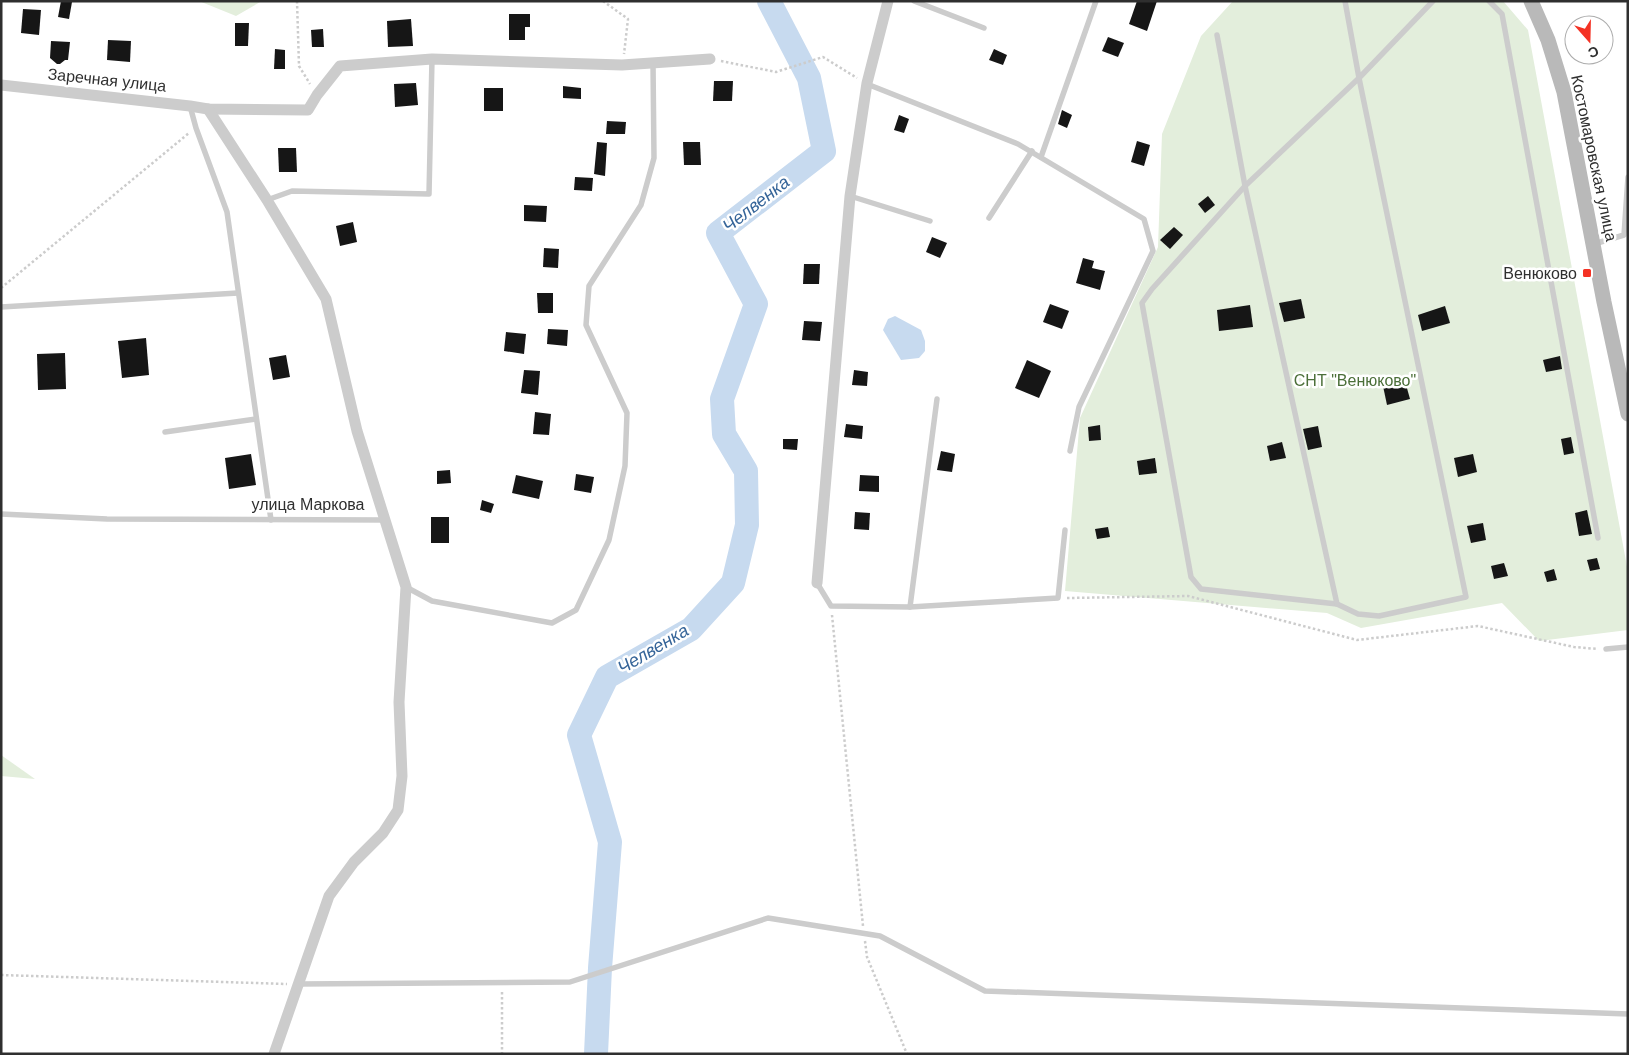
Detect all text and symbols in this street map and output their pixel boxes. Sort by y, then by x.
north arrow [1564,15,1614,65]
text: С [1586,43,1601,61]
street label: Заречная улица [47,65,167,95]
street label: Костомаровская улица [1568,73,1620,243]
water label: Челвенка [719,172,793,236]
place label: Венюково [1503,265,1577,282]
marker: Венюково [1581,267,1593,279]
park label: СНТ "Венюково" [1294,372,1416,389]
street label: улица Маркова [251,496,365,513]
water label: Челвенка [614,620,692,678]

